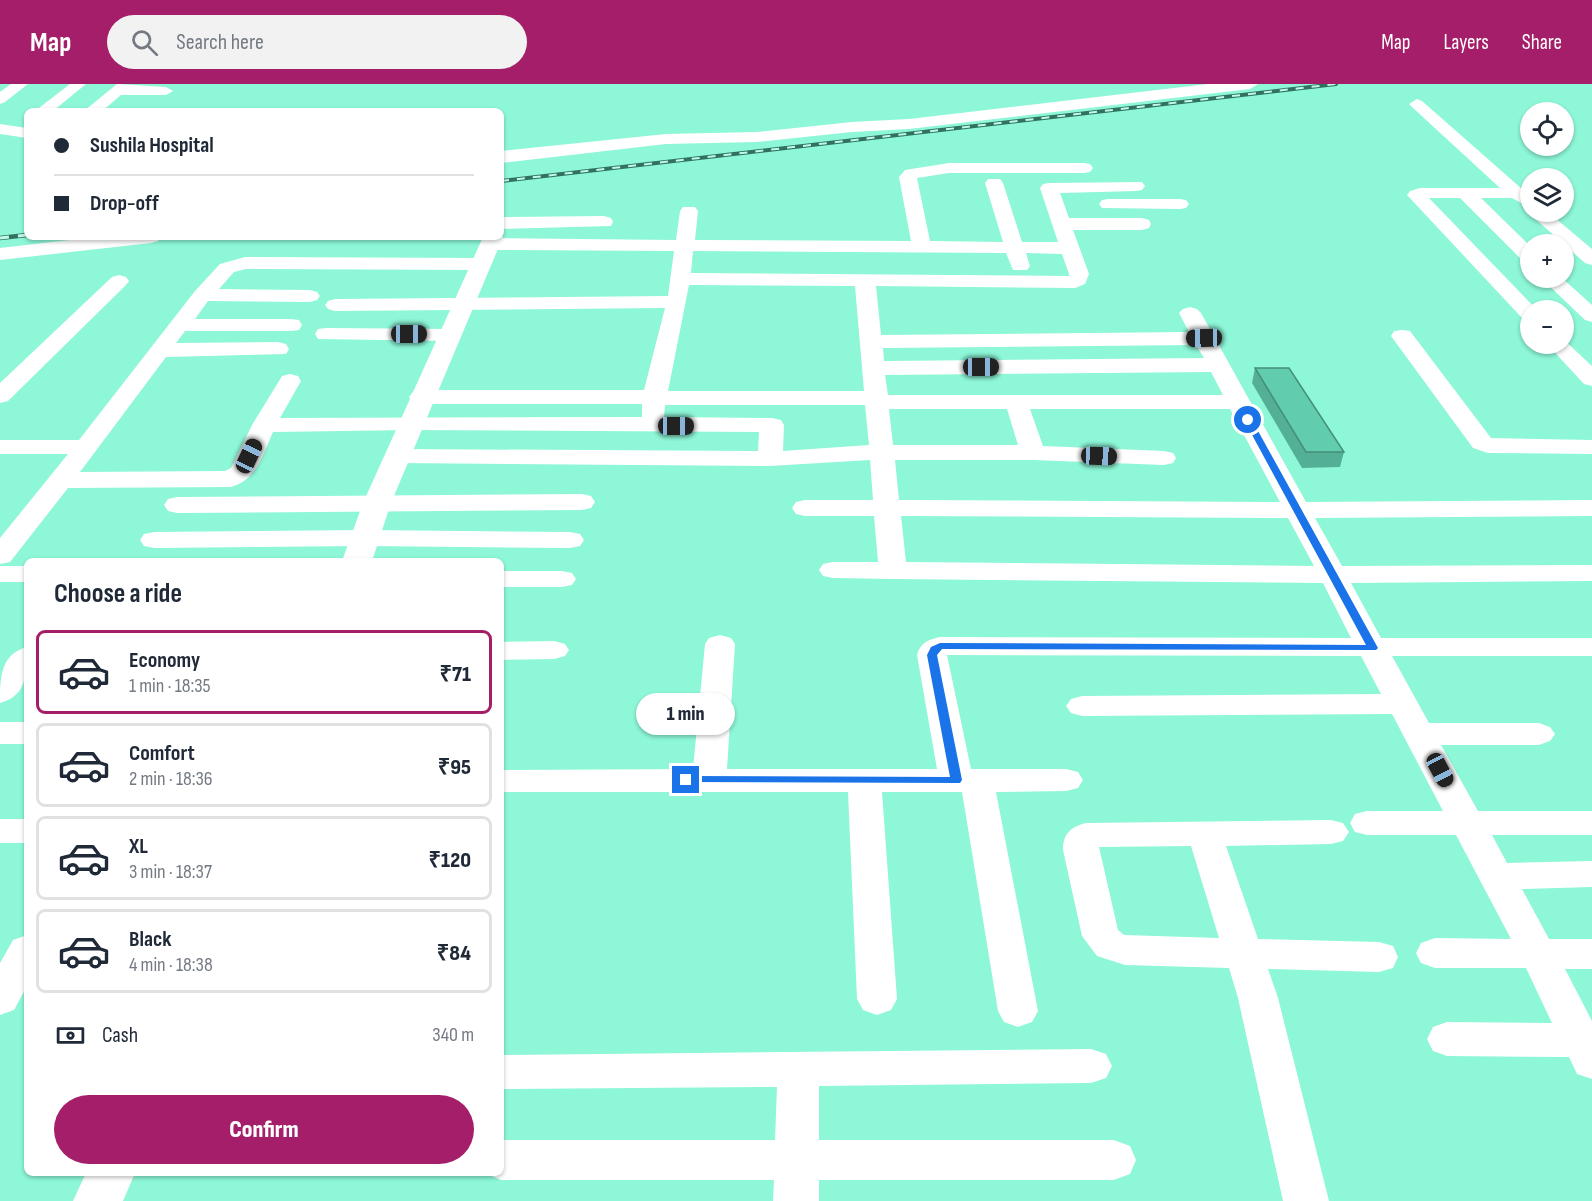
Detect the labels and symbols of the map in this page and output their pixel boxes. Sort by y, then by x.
car [391,325,427,343]
car [1186,329,1222,347]
car [963,358,999,376]
route start [1234,406,1261,433]
car [658,417,694,435]
car [233,436,265,476]
car [1081,446,1117,466]
callout: 1 min [636,693,736,735]
car [1424,750,1456,790]
route end [672,766,699,793]

